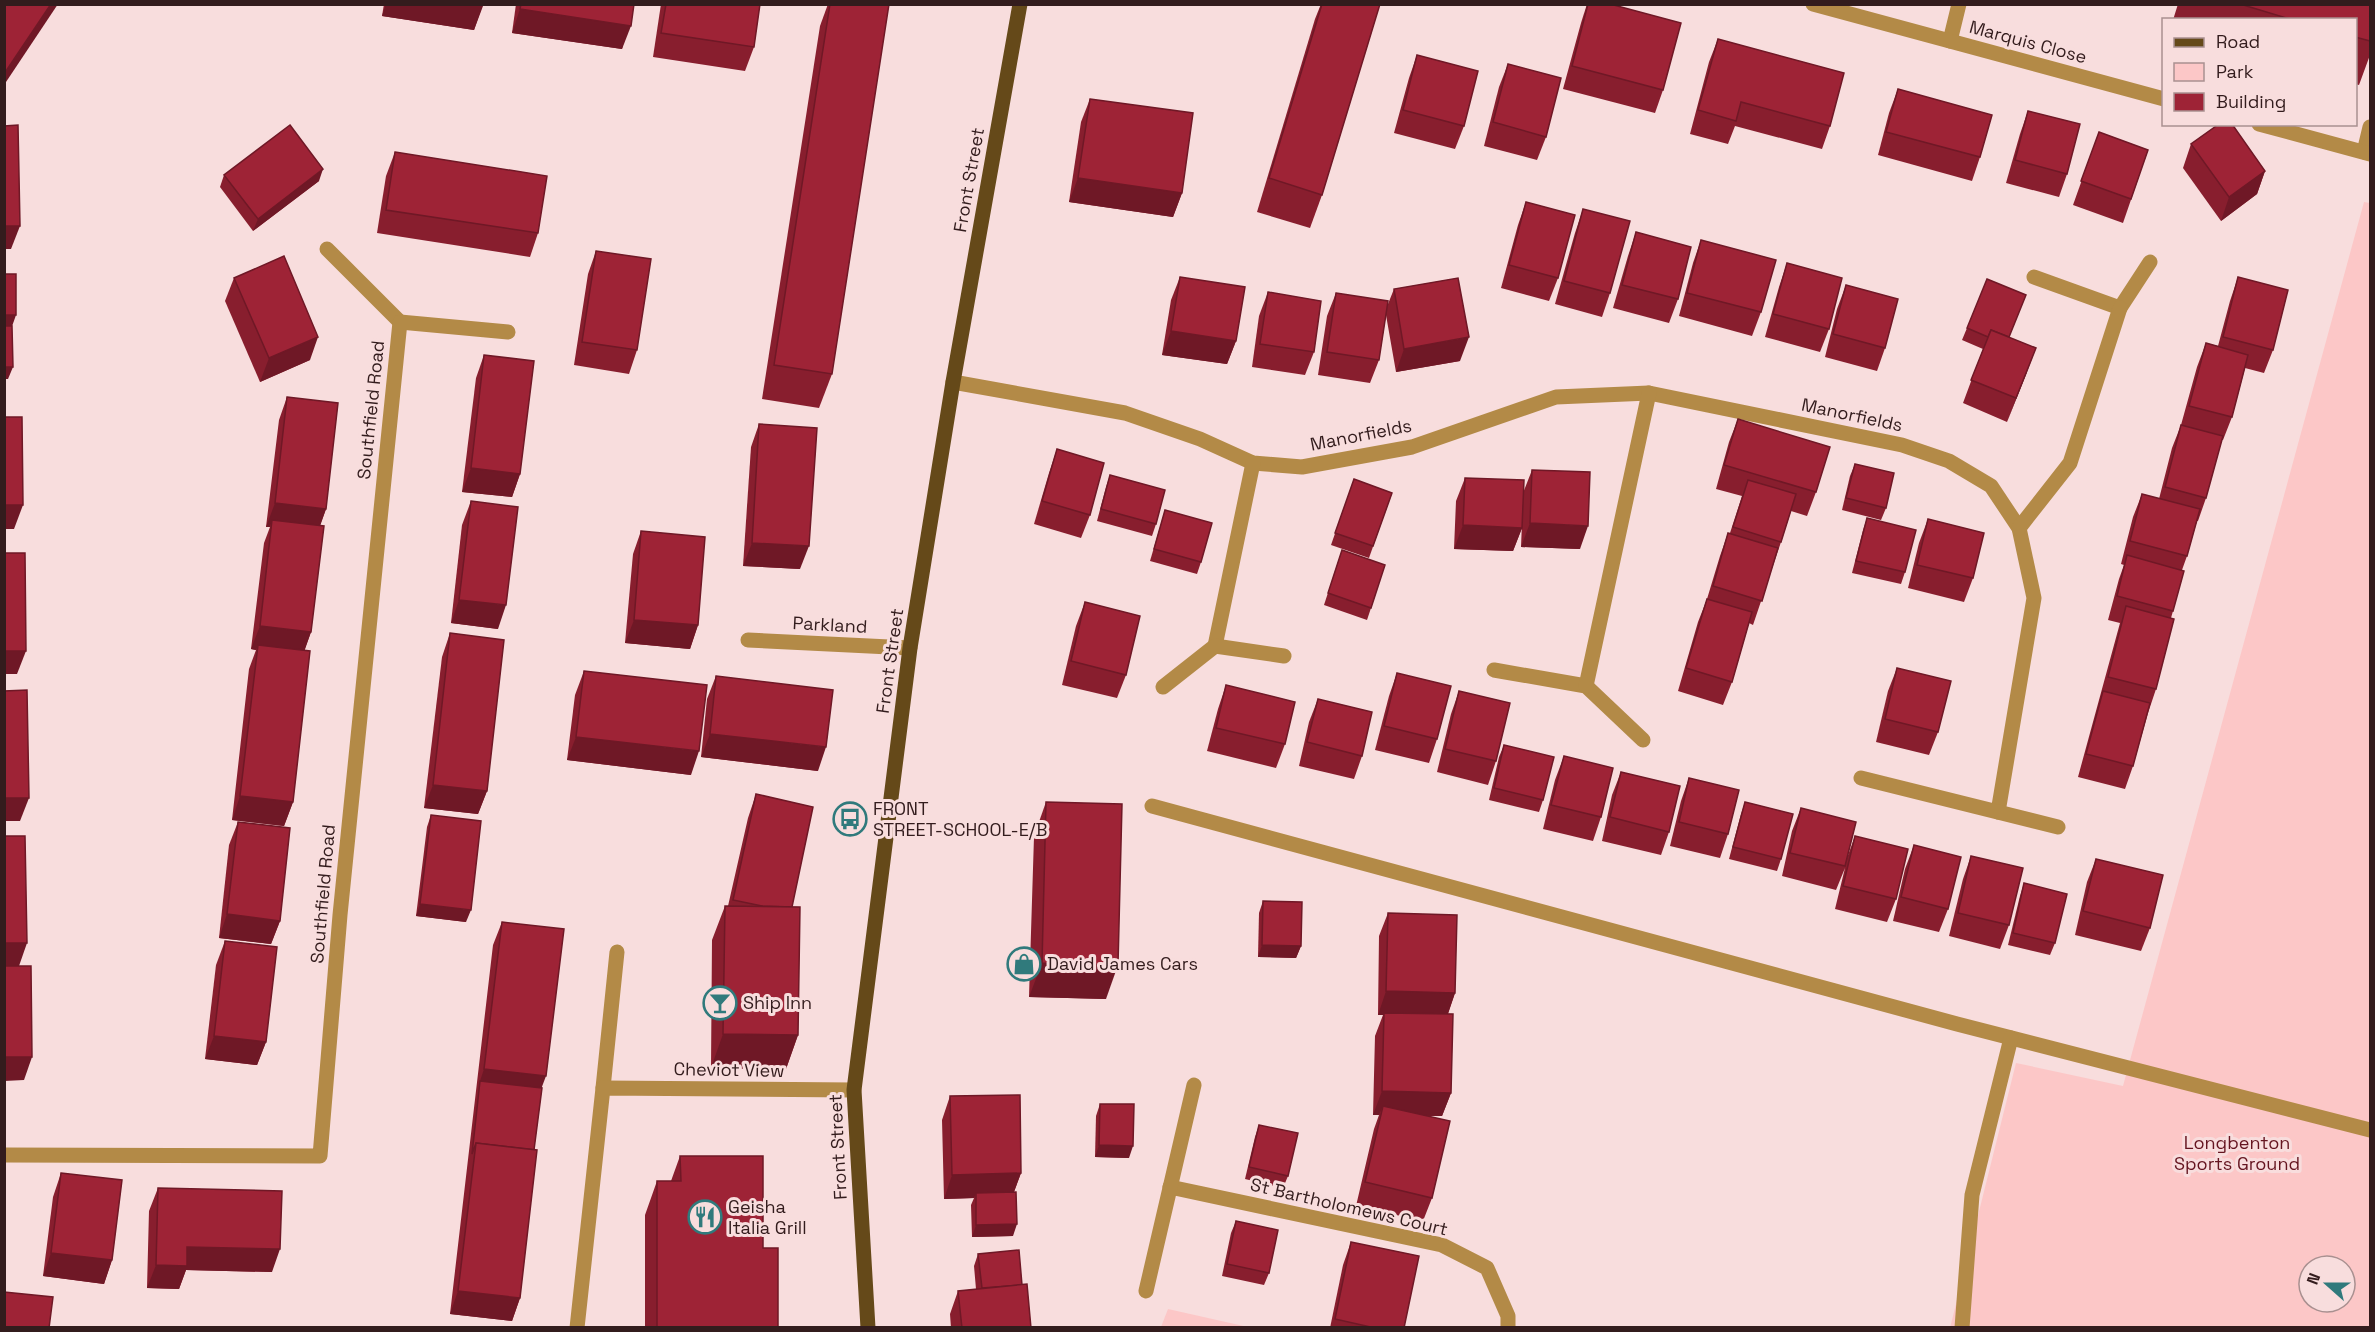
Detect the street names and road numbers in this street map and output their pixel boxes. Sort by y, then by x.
street label: Marquis Close [1967,15,2089,68]
street label: Front Street [948,126,989,234]
street label: Southfield Road [352,339,389,481]
street label: Manorfields [1799,393,1905,436]
street label: Manorfields [1308,413,1414,456]
street label: Front Street [871,607,908,715]
street label: Parkland [792,611,868,638]
street label: Southfield Road [305,823,340,965]
street label: Cheviot View [673,1057,785,1082]
street label: Front Street [823,1093,852,1201]
street label: St Bartholomews Court [1248,1173,1450,1240]

